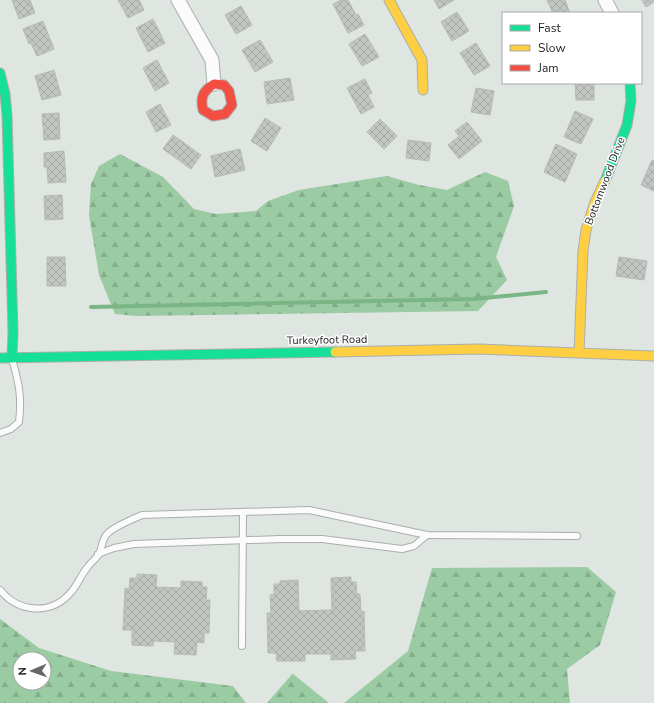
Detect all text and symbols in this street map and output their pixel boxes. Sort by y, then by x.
legend [502,12,642,84]
text: Fast [538,20,561,36]
text: Slow [538,40,566,56]
text: Jam [537,60,559,76]
street label: Bottomwood Drive [581,135,629,227]
street label: Turkeyfoot Road [286,332,368,348]
north arrow [12,651,52,691]
text: N [15,667,30,676]

